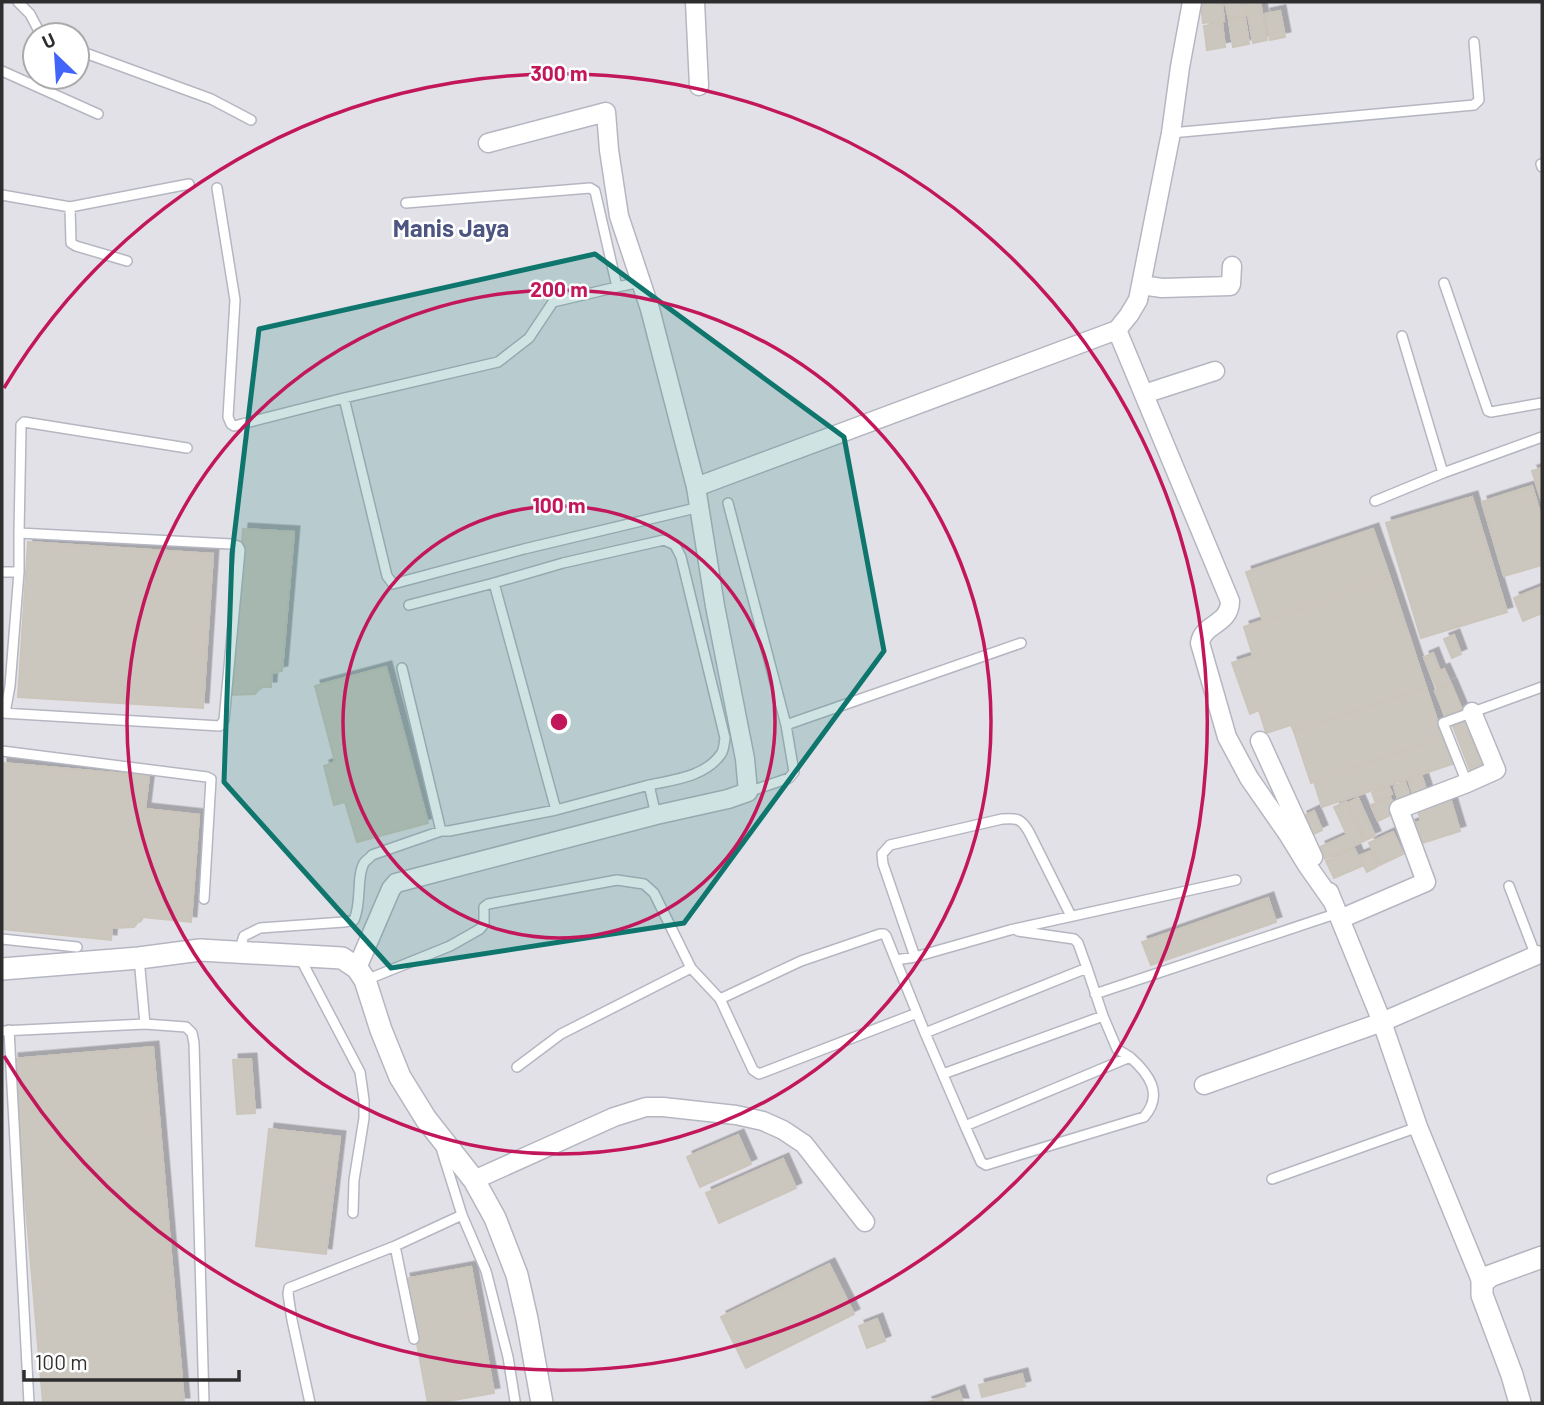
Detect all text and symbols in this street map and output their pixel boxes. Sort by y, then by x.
north arrow [21,21,91,91]
text: U [38,27,59,53]
text: 300 m [530,60,588,85]
district label: Manis Jaya [393,213,509,242]
text: 200 m [530,276,588,301]
text: 100 m [532,492,586,517]
centre of rings [547,710,571,734]
scale bar [24,1338,240,1382]
text: 100 m [35,1349,88,1374]

